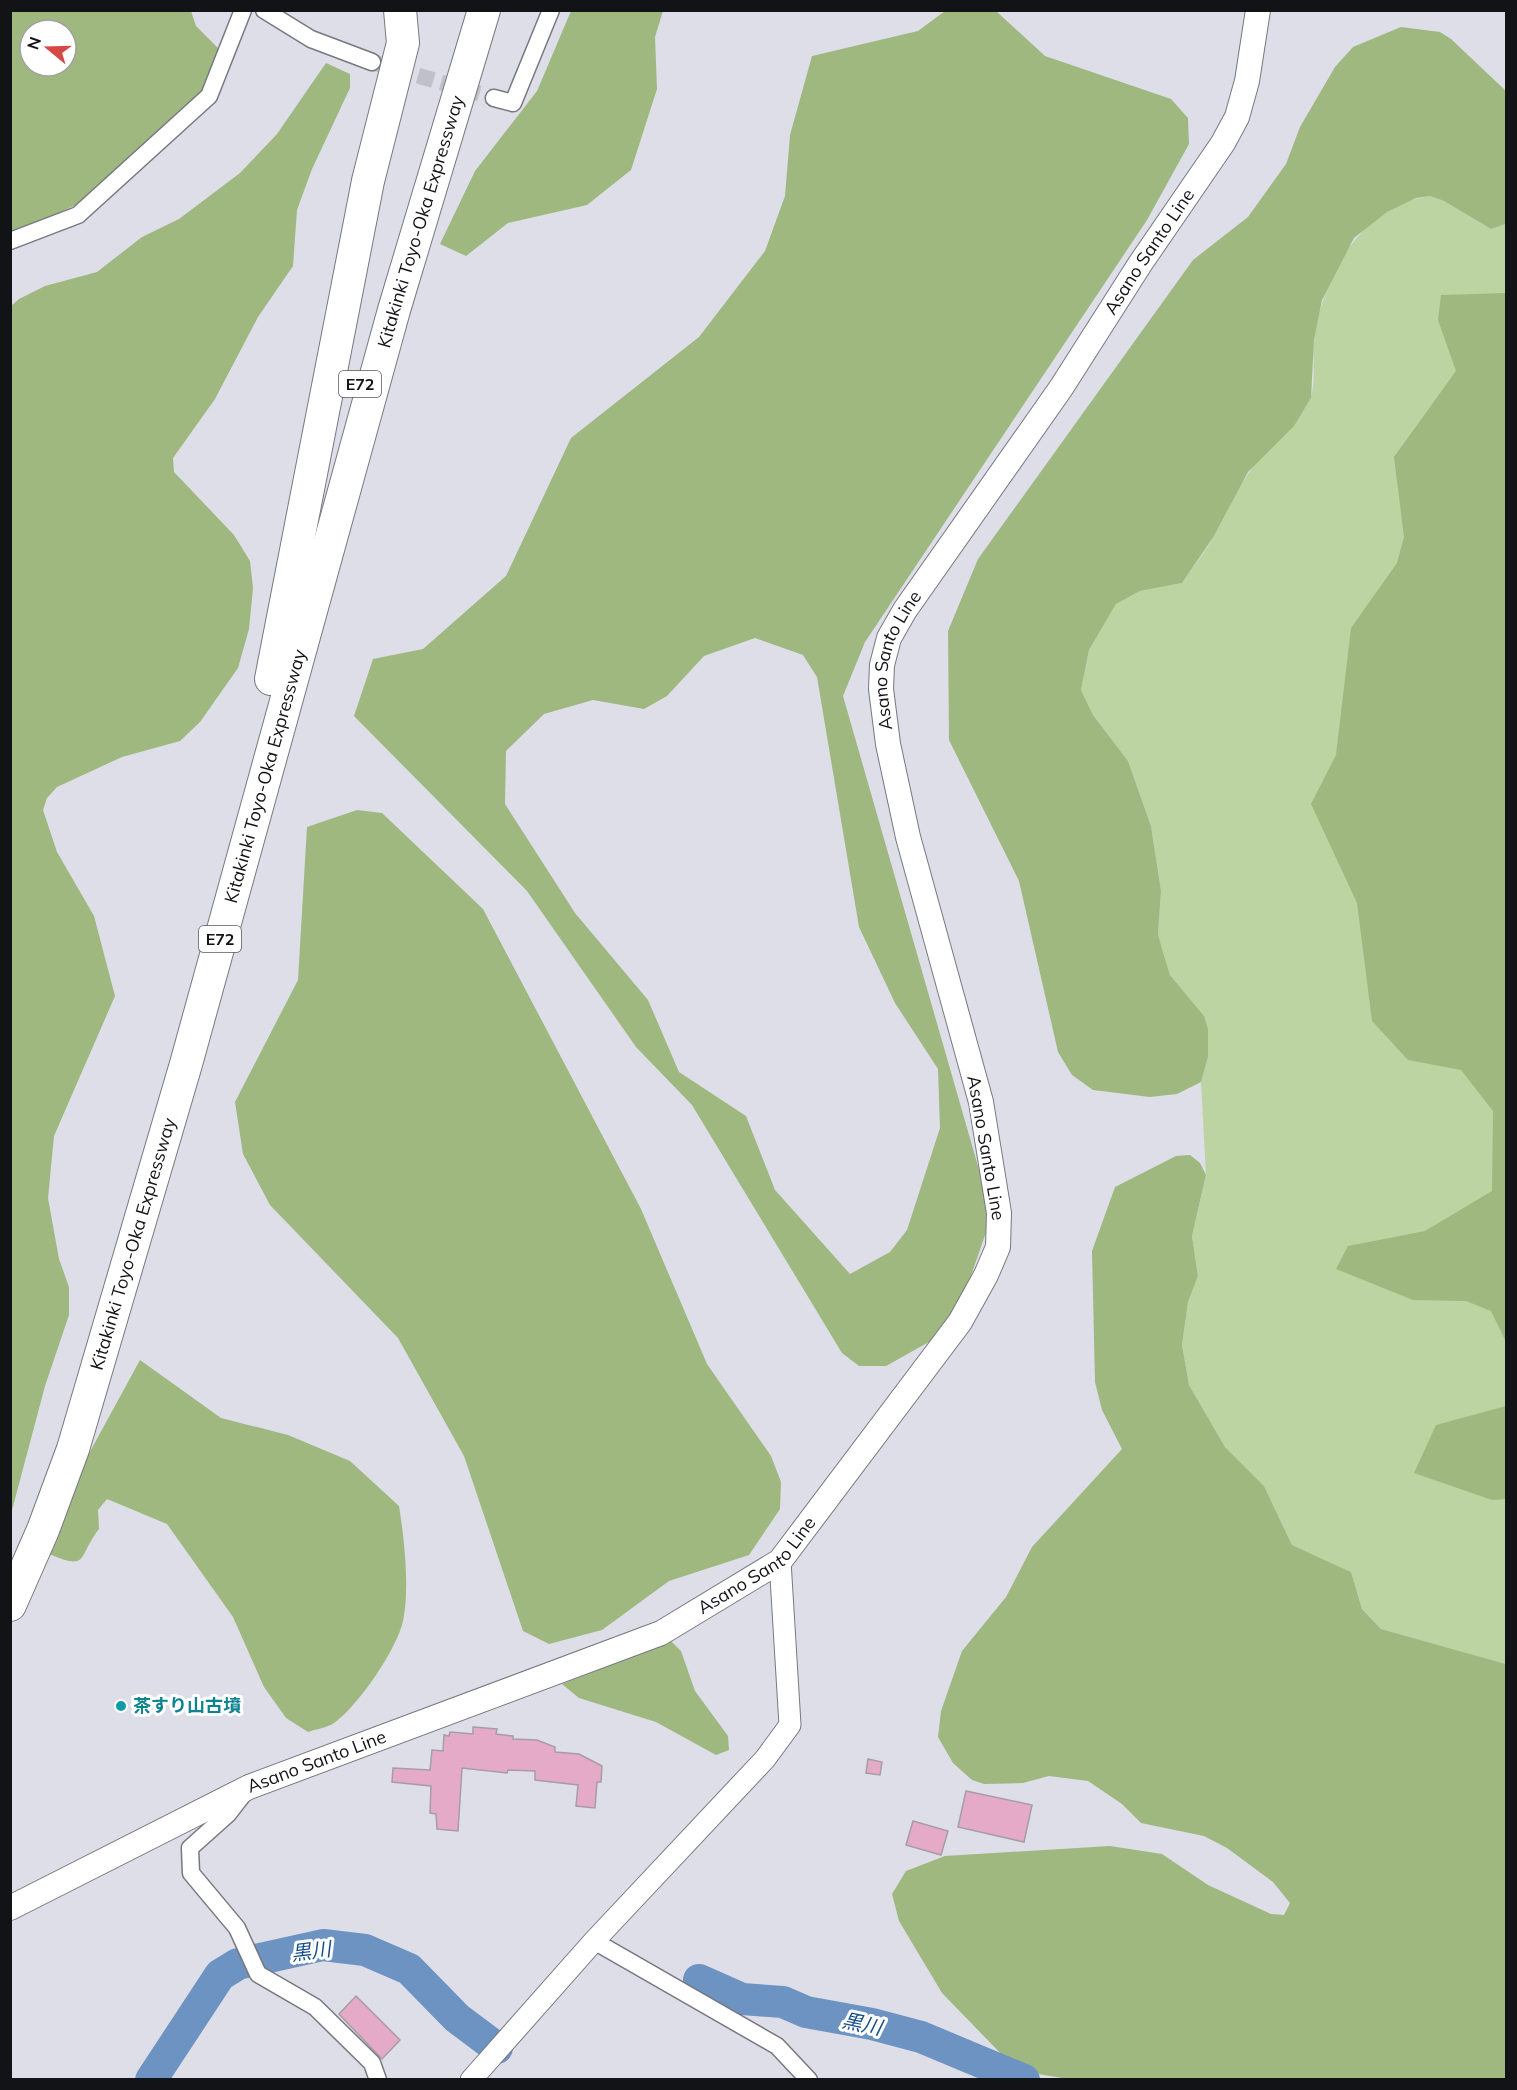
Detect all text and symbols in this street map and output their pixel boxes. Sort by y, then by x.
north arrow [18,18,78,78]
text: N [22,34,45,52]
street label: Kitakinki Toyo-Oka Expressway [372,92,469,350]
street label: Asano Santo Line [1099,184,1199,319]
road number: E72 [339,371,381,397]
street label: Asano Santo Line [869,586,926,732]
street label: Kitakinki Toyo-Oka Expressway [219,646,311,905]
road number: E72 [199,926,241,952]
street label: Asano Santo Line [962,1074,1011,1222]
street label: Kitakinki Toyo-Oka Expressway [85,1114,181,1373]
street label: Asano Santo Line [693,1512,820,1619]
place label: 茶すり山古墳 [133,1694,241,1717]
marker: 茶すり山古墳 [114,1699,128,1713]
street label: Asano Santo Line [244,1725,389,1798]
water label: 黒川 [290,1935,334,1965]
water label: 黒川 [840,2007,886,2040]

